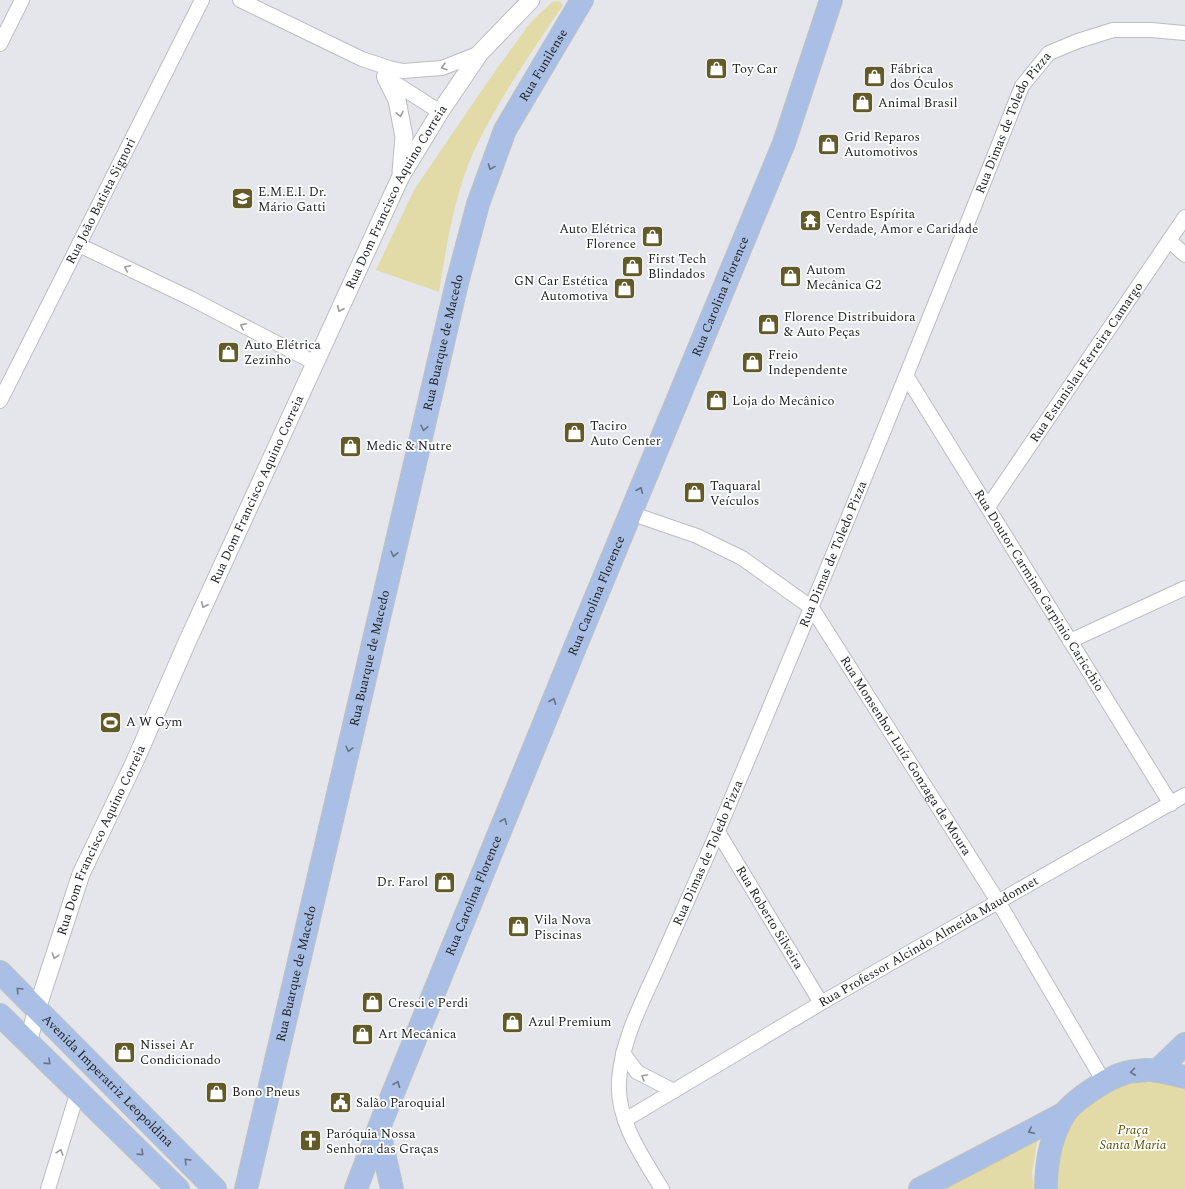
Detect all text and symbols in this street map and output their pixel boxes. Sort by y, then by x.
street label: Rua Funilense [514,25,573,106]
street label: Rua Dimas de Toledo Pizza [970,47,1057,197]
shop icon: Toy Car [703,56,729,82]
place label: Toy Car [732,59,778,79]
place label: Fábrica dos Óculos [890,59,954,94]
one-way arrow [441,62,448,71]
shop icon: Fábrica dos Óculos [861,63,887,89]
shop icon: Animal Brasil [850,90,876,116]
place label: Animal Brasil [878,93,958,113]
street label: Rua Dom Francisco Aquino Correia [340,100,453,293]
one-way arrow [395,110,403,117]
place label: Grid Reparos Automotivos [844,127,920,162]
shop icon: Grid Reparos Automotivos [815,131,841,157]
street label: Rua João Batista Signori [61,134,141,268]
one-way arrow [488,163,496,170]
place label: E.M.E.I. Dr. Mário Gatti [258,182,327,217]
school or university icon: E.M.E.I. Dr. Mário Gatti [230,186,256,212]
place label: Centro Espírita Verdade, Amor e Caridade [826,204,978,239]
temple icon: Centro Espírita Verdade, Amor e Caridade [797,208,823,234]
place label: Auto Elétrica Florence [559,219,637,254]
shop icon: Auto Elétrica Florence [639,223,665,249]
street label: Rua Carolina Florence [687,233,754,360]
place label: First Tech Blindados [648,249,707,284]
shop icon: First Tech Blindados [620,253,646,279]
place label: Autom Mecânica G2 [806,260,881,295]
shop icon: Autom Mecânica G2 [778,264,804,290]
one-way arrow [123,265,131,273]
place label: GN Car Estética Automotiva [514,271,609,306]
street label: Rua Buarque de Macedo [418,272,469,413]
shop icon: GN Car Estética Automotiva [611,275,637,301]
street label: Rua Estanislau Ferreira Camargo [1025,278,1148,447]
one-way arrow [337,305,345,312]
place label: Florence Distribuidora & Auto Peças [784,307,916,342]
shop icon: Florence Distribuidora & Auto Peças [755,311,781,337]
one-way arrow [240,323,247,330]
place label: Auto Elétrica Zezinho [244,335,321,370]
shop icon: Auto Elétrica Zezinho [216,339,242,365]
place label: Freio Independente [768,345,848,380]
shop icon: Freio Independente [740,349,766,375]
shop icon: Loja do Mecânico [703,388,729,414]
street label: Rua Dom Francisco Aquino Correia [205,391,309,587]
place label: Loja do Mecânico [732,391,835,411]
place label: Taciro Auto Center [590,416,661,451]
shop icon: Taciro Auto Center [561,420,587,446]
one-way arrow [420,425,428,431]
shop icon: Medic & Nutre [338,433,364,459]
place label: Medic & Nutre [366,436,452,456]
place label: Taquaral Veículos [710,476,761,511]
street label: Rua Dimas de Toledo Pizza [794,477,873,630]
shop icon: Taquaral Veículos [682,480,708,506]
one-way arrow [635,486,643,494]
street label: Rua Doutor Carmino Carpinio Caricchio [969,486,1109,695]
street label: Rua Carolina Florence [563,533,630,659]
one-way arrow [390,551,399,558]
street label: Rua Buarque de Macedo [344,588,395,728]
one-way arrow [201,601,209,609]
street label: Rua Monsenhor Luíz Gonzaga de Moura [835,652,977,860]
one-way arrow [548,697,556,705]
sports icon: A W Gym [97,709,123,735]
place label: A W Gym [126,712,182,732]
street label: Rua Dom Francisco Aquino Correia [52,741,151,938]
one-way arrow [345,746,353,752]
street label: Rua Dimas de Toledo Pizza [667,776,748,929]
one-way arrow [500,818,508,825]
street label: Rua Carolina Florence [440,832,507,959]
street label: Rua Roberto Silveira [731,862,809,974]
shop icon: Dr. Farol [431,869,457,895]
street label: Rua Professor Alcindo Almeida Maudonnet [815,871,1042,1012]
place label: Dr. Farol [377,872,428,892]
street label: Rua Buarque de Macedo [271,904,322,1044]
place label: Vila Nova Piscinas [534,910,592,945]
shop icon: Vila Nova Piscinas [505,914,531,940]
one-way arrow [51,953,60,960]
one-way arrow [16,988,24,995]
shop icon: Cresci e Perdi [360,990,386,1016]
place label: Cresci e Perdi [388,993,468,1013]
shop icon: Azul Premium [500,1009,526,1035]
street label: Avenida Imperatriz Leopoldina [37,1010,179,1152]
place label: Azul Premium [528,1012,611,1032]
shop icon: Art Mecânica [350,1021,376,1047]
place label: Art Mecânica [378,1024,457,1044]
place label: Nissei Ar Condicionado [140,1035,221,1070]
shop icon: Nissei Ar Condicionado [112,1039,138,1065]
one-way arrow [43,1057,51,1065]
one-way arrow [1130,1067,1136,1076]
one-way arrow [641,1074,648,1081]
shop icon: Bono Pneus [203,1079,229,1105]
one-way arrow [392,1081,400,1089]
place label: Bono Pneus [232,1082,300,1102]
public building icon: Salão Paroquial [327,1090,353,1116]
place label: Salão Paroquial [356,1093,445,1113]
park label: Praça Santa Maria [1100,1120,1167,1155]
place label: Paróquia Nossa Senhora das Graças [326,1124,439,1159]
one-way arrow [1028,1127,1035,1134]
church icon: Paróquia Nossa Senhora das Graças [298,1128,324,1154]
one-way arrow [55,1148,64,1155]
one-way arrow [136,1148,144,1155]
one-way arrow [184,1158,192,1166]

